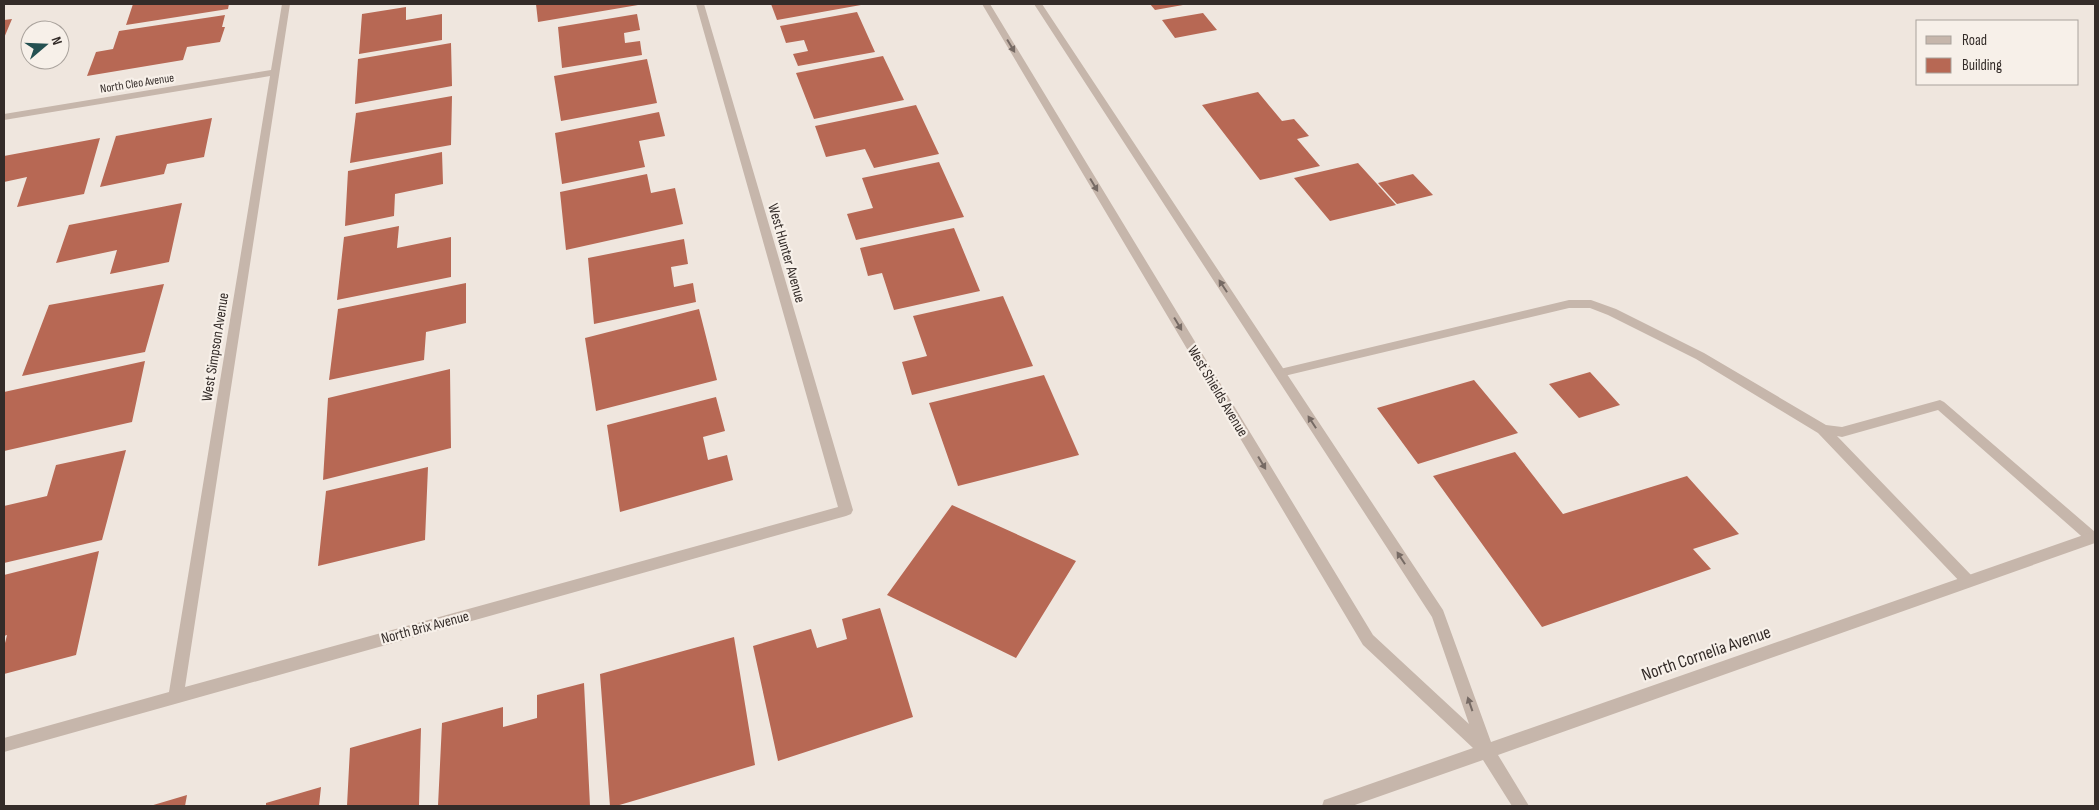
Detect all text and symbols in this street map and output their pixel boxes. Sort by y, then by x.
north arrow [20,20,70,70]
legend [1916,20,2079,85]
text: Road [1962,31,1987,50]
text: N [48,35,66,47]
one-way arrow [1006,39,1015,52]
text: Building [1962,56,2002,75]
street label: North Cleo Avenue [99,70,175,97]
one-way arrow [1090,178,1099,191]
street label: West Hunter Avenue [763,201,810,305]
one-way arrow [1218,279,1228,293]
street label: West Simpson Avenue [198,291,233,403]
one-way arrow [1174,318,1183,331]
street label: West Shields Avenue [1183,342,1252,440]
one-way arrow [1307,415,1317,429]
one-way arrow [1257,457,1266,470]
one-way arrow [1397,551,1406,564]
street label: North Brix Avenue [379,607,471,648]
street label: North Cornelia Avenue [1639,622,1773,685]
one-way arrow [1466,696,1474,711]

